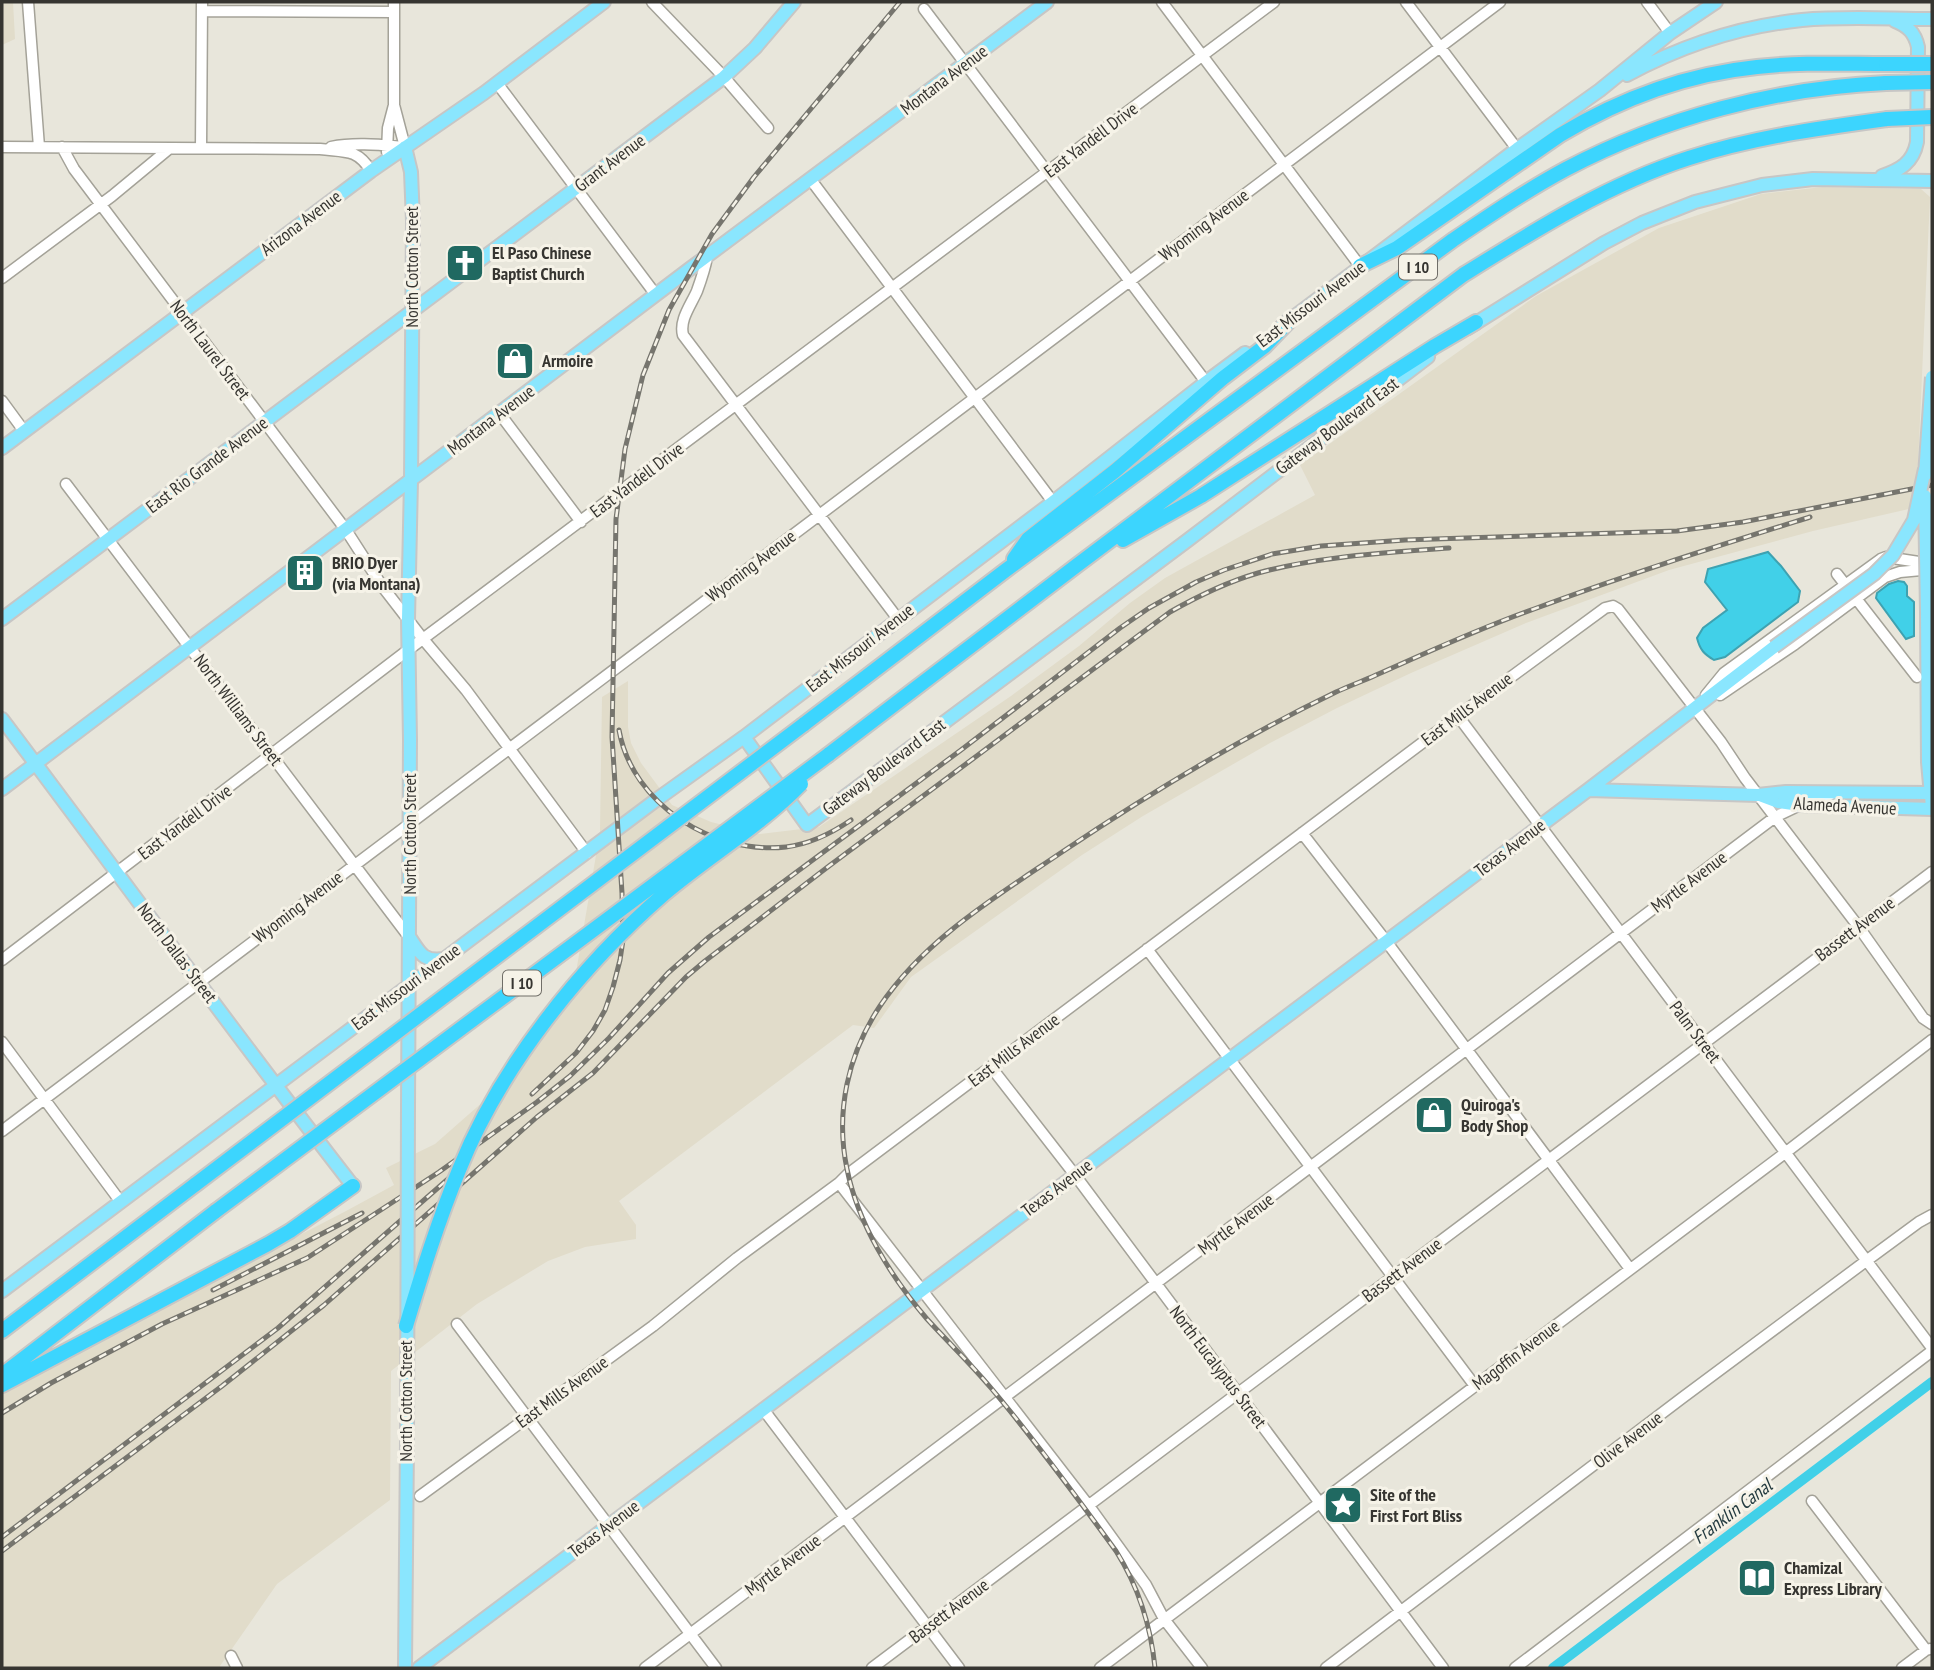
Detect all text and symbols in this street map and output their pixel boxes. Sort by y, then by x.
street label: Montana Avenue [896,39,992,120]
street label: East Yandell Drive [1039,97,1142,182]
street label: Grant Avenue [570,129,650,197]
street label: Wyoming Avenue [1154,183,1253,266]
street label: Arizona Avenue [256,185,346,260]
street label: North Cotton Street [400,206,423,328]
place label: El Paso Chinese Baptist Church [492,241,592,285]
church icon: El Paso Chinese Baptist Church [444,242,486,284]
street label: East Missouri Avenue [1252,255,1370,352]
road number: I 10 [1399,255,1437,280]
street label: North Laurel Street [165,295,256,404]
shop icon: Armoire [494,340,536,382]
place label: Armoire [541,349,594,372]
street label: Gateway Boulevard East [1271,372,1403,479]
street label: Montana Avenue [443,379,539,460]
street label: East Rio Grande Avenue [141,411,272,518]
street label: East Yandell Drive [585,437,688,522]
street label: Wyoming Avenue [701,524,800,607]
place label: BRIO Dyer (via Montana) [332,551,421,595]
building icon: BRIO Dyer (via Montana) [284,552,326,594]
street label: East Missouri Avenue [801,598,918,697]
street label: North Williams Street [189,649,288,770]
street label: East Mills Avenue [1416,667,1517,750]
street label: Gateway Boulevard East [818,713,950,820]
street label: North Cotton Street [398,773,421,895]
street label: East Yandell Drive [133,779,236,864]
street label: Alameda Avenue [1793,791,1897,820]
street label: Texas Avenue [1470,813,1550,882]
street label: Myrtle Avenue [1646,846,1731,918]
street label: Wyoming Avenue [248,865,347,948]
street label: Bassett Avenue [1810,891,1899,966]
street label: North Dallas Street [132,898,222,1007]
street label: East Missouri Avenue [347,938,465,1035]
road number: I 10 [503,970,541,995]
street label: Palm Street [1665,996,1726,1067]
street label: East Mills Avenue [963,1008,1064,1091]
place label: Quiroga's Body Shop [1461,1093,1528,1137]
shop icon: Quiroga's Body Shop [1413,1094,1455,1136]
street label: Texas Avenue [1017,1153,1097,1222]
street label: Myrtle Avenue [1193,1188,1278,1260]
street label: Bassett Avenue [1357,1232,1446,1307]
street label: North Eucalyptus Street [1165,1301,1272,1433]
street label: Magoffin Avenue [1468,1314,1564,1395]
street label: North Cotton Street [394,1340,417,1462]
street label: East Mills Avenue [511,1350,612,1433]
street label: Olive Avenue [1588,1406,1667,1473]
water label: Franklin Canal [1687,1472,1778,1549]
place label: Site of the First Fort Bliss [1370,1483,1462,1527]
place icon: Site of the First Fort Bliss [1322,1484,1364,1526]
street label: Texas Avenue [564,1494,644,1563]
street label: Myrtle Avenue [740,1529,825,1601]
place label: Chamizal Express Library [1784,1556,1883,1600]
library icon: Chamizal Express Library [1736,1557,1778,1599]
street label: Bassett Avenue [904,1573,993,1648]

